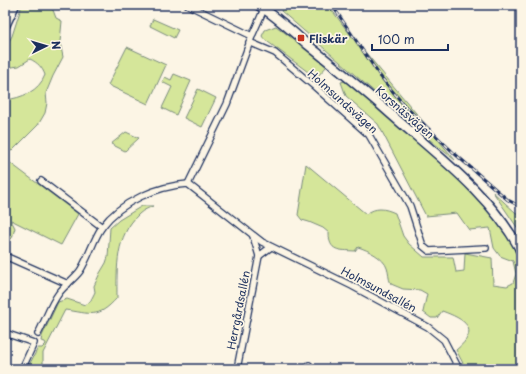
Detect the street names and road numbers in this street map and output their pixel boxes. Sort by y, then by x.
street label: Holmsundsvägen [304,65,382,137]
street label: Korsnäsvägen [372,82,438,142]
street label: Holmsundsallén [338,262,420,316]
street label: Herrgårdsallén [222,269,254,351]

